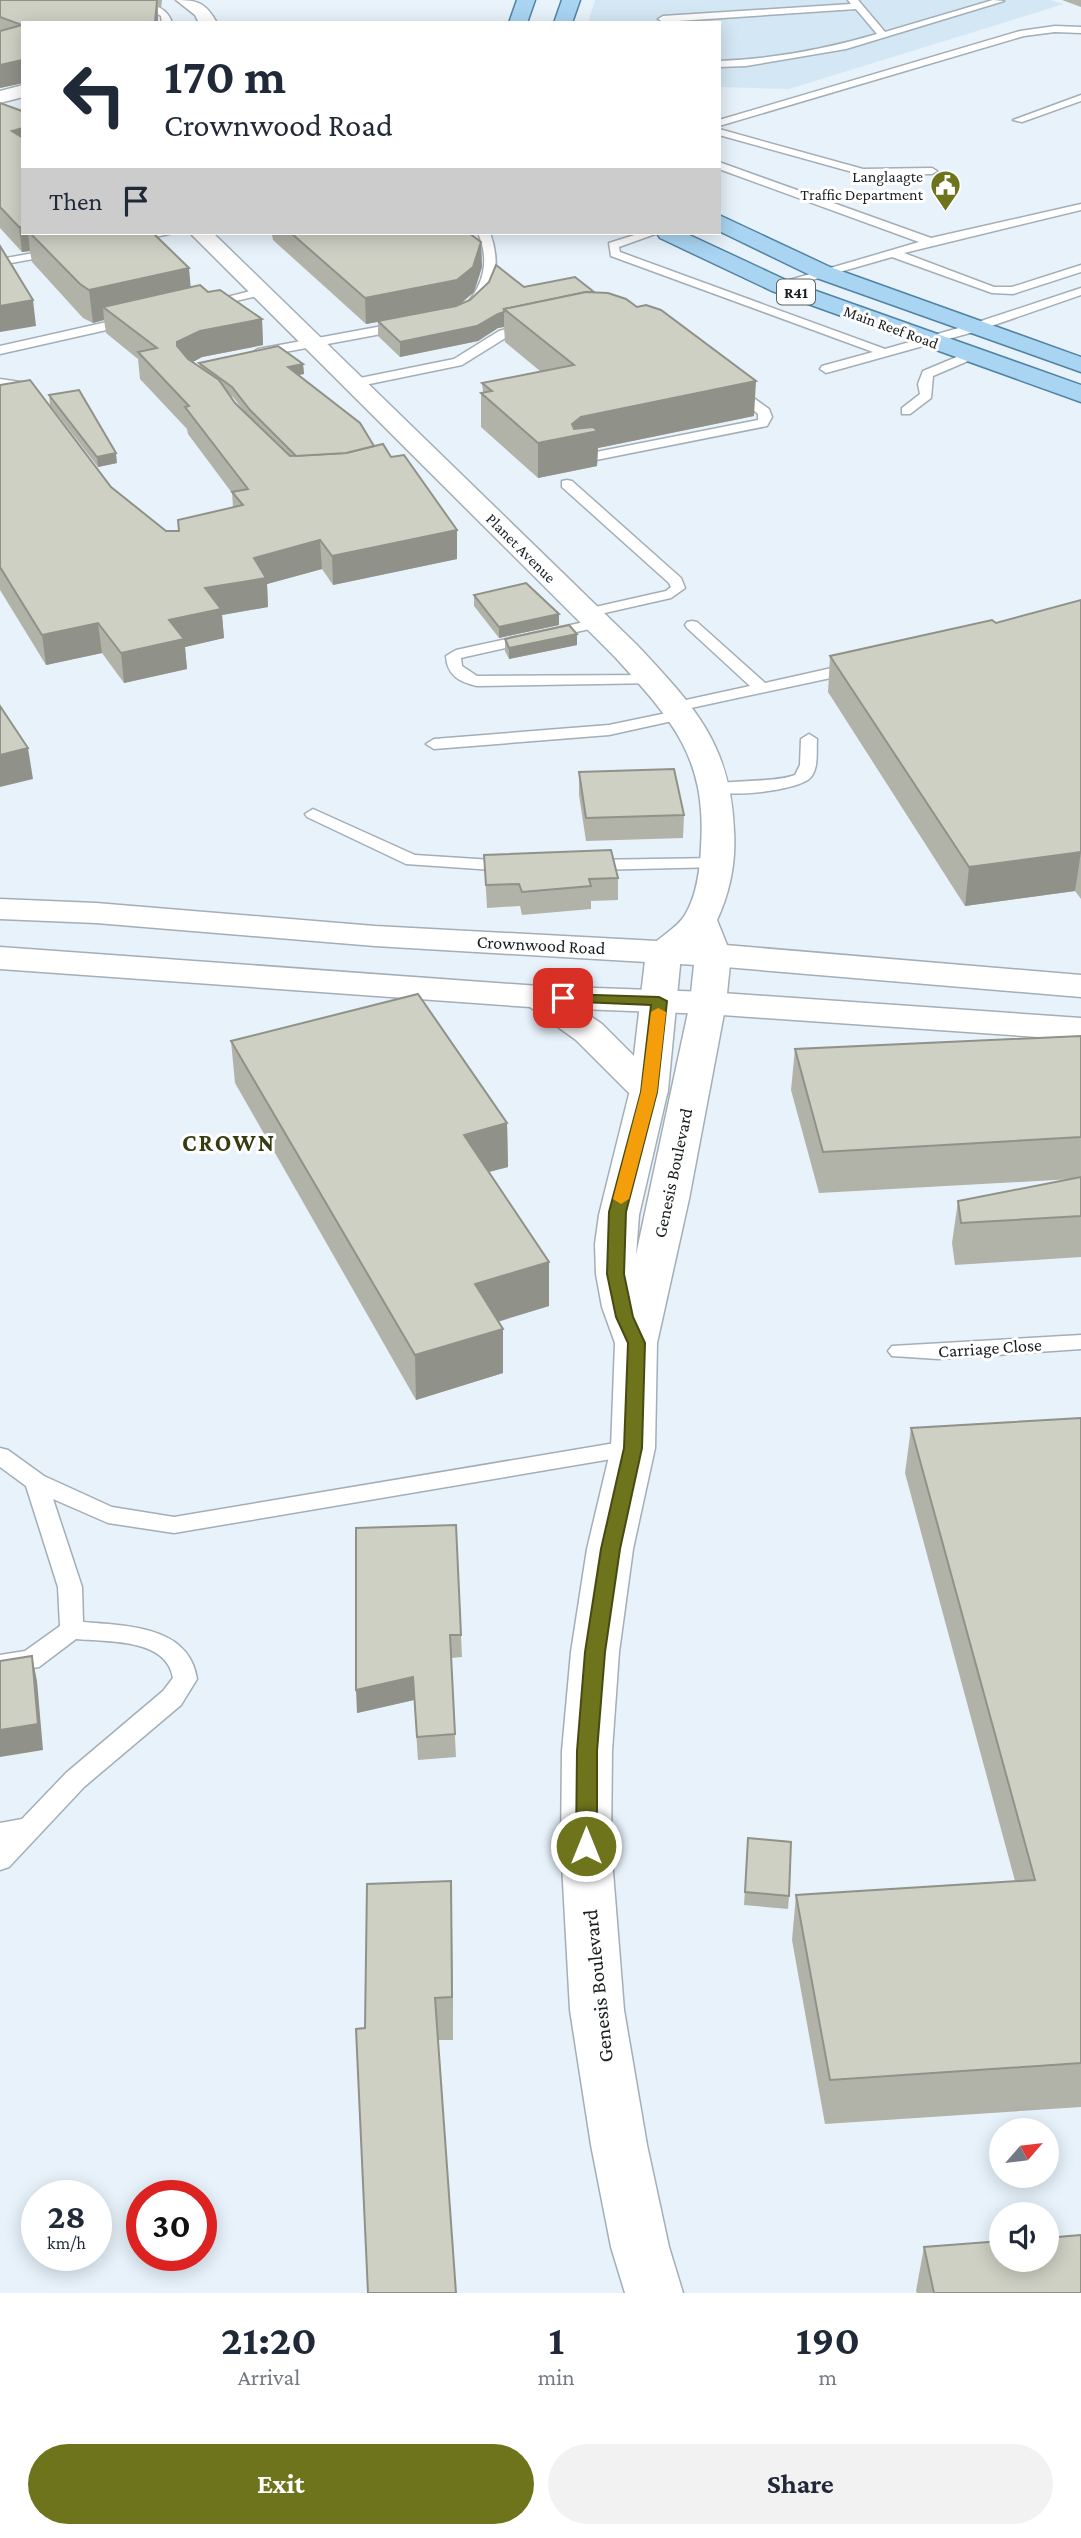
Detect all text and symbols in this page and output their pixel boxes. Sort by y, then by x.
icon: left [49,49,140,140]
text: 170 m [164,49,286,104]
text: Crownwood Road [164,107,393,143]
place label: Langlaagte Traffic Department [800,168,924,204]
public building icon: Langlaagte Traffic Department [929,168,963,212]
icon: arrive [117,182,155,220]
text: Then [49,187,103,216]
road number: R41 [777,280,815,304]
street label: Main Reef Road [841,302,941,352]
street label: Planet Avenue [483,510,559,586]
street label: Crownwood Road [476,932,606,958]
pin [533,968,593,1028]
icon: arrive [544,979,582,1017]
street label: Genesis Boulevard [649,1106,697,1240]
district label: CROWN [182,1129,276,1156]
street label: Carriage Close [937,1334,1043,1362]
position arrow [549,1809,623,1883]
street label: Genesis Boulevard [578,1908,618,2064]
north arrow [989,2118,1059,2188]
map controls [989,2118,1059,2272]
speed limit sign: 30 [126,2180,217,2271]
text: 28 [47,2197,86,2236]
button: sound [989,2202,1059,2272]
text: km/h [47,2233,86,2253]
text: 21:20 [221,2316,317,2363]
text: 1 [548,2316,564,2363]
text: 190 [796,2316,860,2363]
text: Arrival [238,2364,300,2390]
text: min [538,2364,575,2390]
text: m [819,2364,837,2390]
button: Exit [28,2444,534,2524]
button: Share [548,2444,1053,2524]

